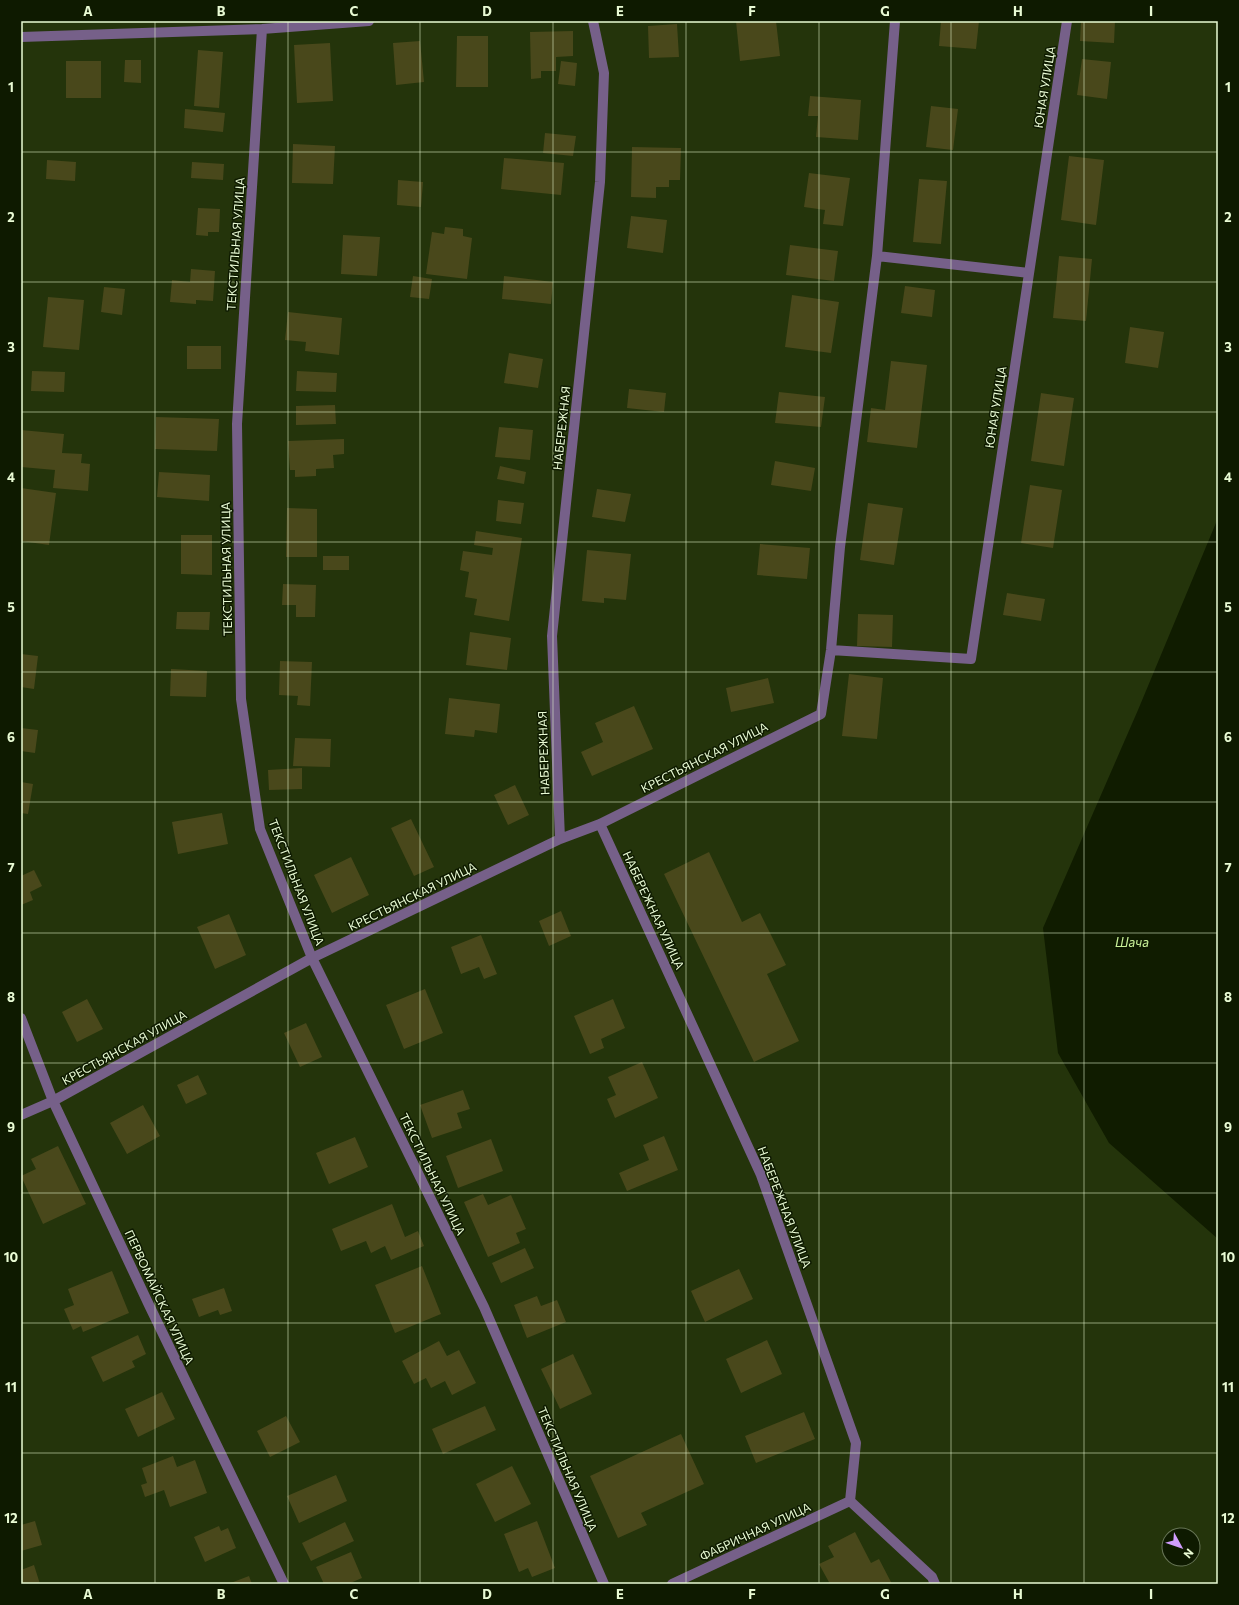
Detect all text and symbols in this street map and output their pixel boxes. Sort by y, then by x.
text: A [83,3,93,19]
text: B [217,3,226,19]
text: C [350,3,359,19]
text: D [482,3,492,19]
text: E [616,3,624,19]
text: F [748,3,756,19]
text: G [880,3,890,19]
text: H [1013,3,1023,19]
text: I [1149,3,1153,19]
street label: ЮНАЯ УЛИЦА [1031,45,1057,129]
text: 1 [8,79,14,95]
text: 1 [1225,79,1231,95]
street label: ТЕКСТИЛЬНАЯ УЛИЦА [223,177,247,311]
text: 2 [7,209,15,225]
text: 2 [1224,209,1232,225]
text: 3 [7,339,15,355]
text: 3 [1224,339,1232,355]
street label: ЮНАЯ УЛИЦА [982,365,1008,449]
street label: НАБЕРЕЖНАЯ [550,385,572,471]
text: 4 [7,469,15,485]
text: 4 [1224,469,1232,485]
street label: ТЕКСТИЛЬНАЯ УЛИЦА [218,502,234,636]
text: 5 [7,599,15,615]
text: 5 [1224,599,1232,615]
street label: НАБЕРЕЖНАЯ [535,711,551,795]
street label: КРЕСТЬЯНСКАЯ УЛИЦА [638,719,770,795]
text: 6 [7,729,15,745]
text: 6 [1224,729,1232,745]
street label: ТЕКСТИЛЬНАЯ УЛИЦА [266,817,328,947]
street label: НАБЕРЕЖНАЯ УЛИЦА [620,849,688,971]
text: 7 [7,859,15,875]
street label: КРЕСТЬЯНСКАЯ УЛИЦА [346,859,478,933]
text: 7 [1224,859,1232,875]
water label: Шача [1115,934,1149,950]
text: 8 [7,989,15,1005]
text: 8 [1224,989,1232,1005]
street label: КРЕСТЬЯНСКАЯ УЛИЦА [59,1007,189,1087]
street label: ТЕКСТИЛЬНАЯ УЛИЦА [397,1111,469,1237]
text: 9 [7,1119,15,1135]
text: 9 [1224,1119,1232,1135]
street label: НАБЕРЕЖНАЯ УЛИЦА [755,1144,815,1270]
street label: ПЕРВОМАЙСКАЯ УЛИЦА [123,1227,197,1367]
text: 10 [4,1249,19,1265]
text: 10 [1221,1249,1236,1265]
text: 11 [5,1379,17,1395]
text: 11 [1222,1379,1234,1395]
street label: ТЕКСТИЛЬНАЯ УЛИЦА [535,1405,601,1533]
street label: ФАБРИЧНАЯ УЛИЦА [697,1499,813,1563]
text: 12 [4,1510,18,1526]
text: 12 [1221,1510,1235,1526]
north arrow [1161,1527,1201,1567]
text: N [1181,1546,1197,1561]
text: A [83,1586,93,1602]
text: B [217,1586,226,1602]
text: C [350,1586,359,1602]
text: D [482,1586,492,1602]
text: E [616,1586,624,1602]
text: F [748,1586,756,1602]
text: G [880,1586,890,1602]
text: H [1013,1586,1023,1602]
text: I [1149,1586,1153,1602]

